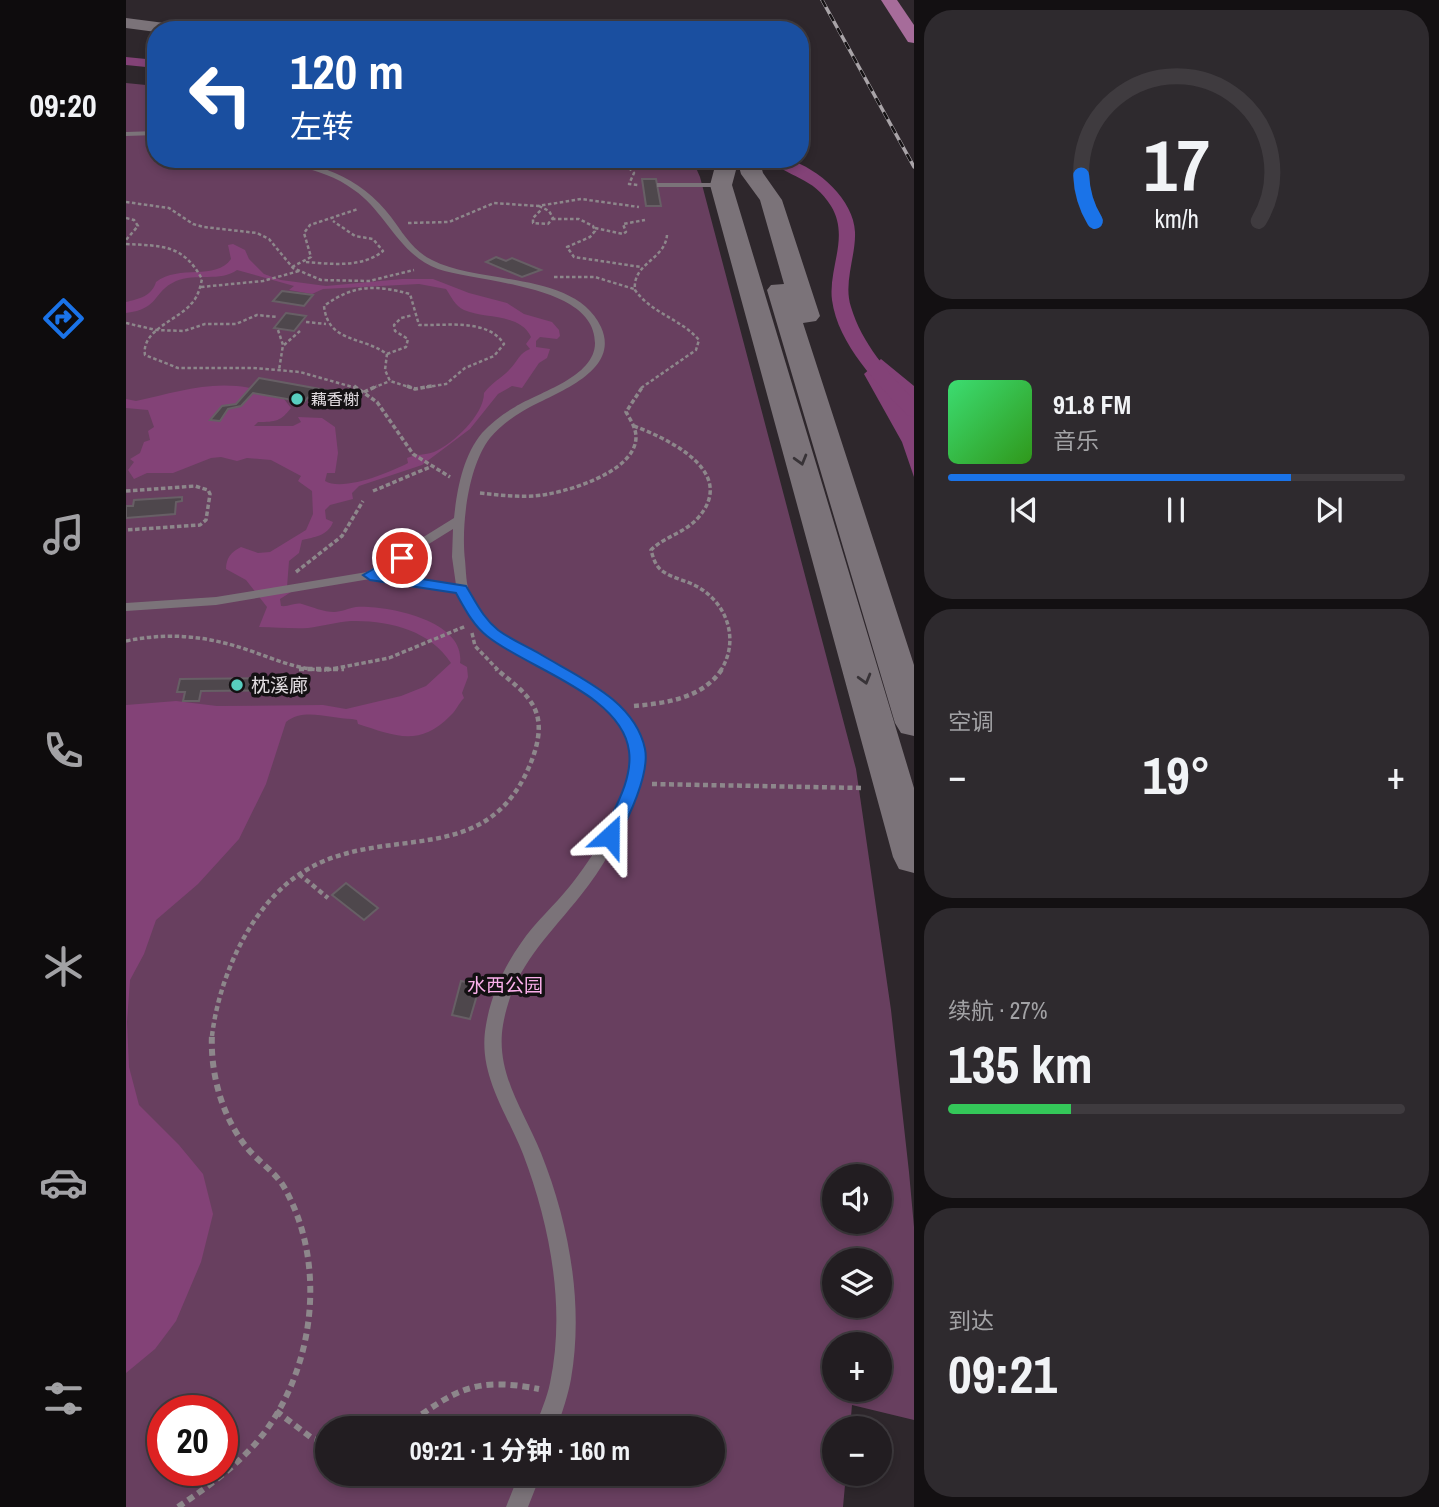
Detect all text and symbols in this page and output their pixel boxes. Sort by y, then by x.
text: 120 m [290,38,404,104]
icon: left [175,49,266,140]
text: 09:20 [29,84,97,127]
text: 左转 [290,105,354,148]
text: 17 [1143,116,1210,214]
text: km/h [1154,202,1199,236]
icon: directions [39,294,88,343]
text: 91.8 FM [1053,387,1131,422]
place label: 藕香榭 [311,388,359,410]
marker: 藕香榭 [289,391,305,407]
text: 音乐 [1053,425,1099,456]
one-way arrow [793,454,808,466]
icon: previous [1005,491,1043,529]
icon: pause [1157,491,1195,529]
icon: next [1310,491,1348,529]
icon: music [39,510,88,559]
pin [372,528,432,588]
icon: arrive [383,539,421,577]
place label: 枕溪廊 [251,672,308,698]
one-way arrow [856,673,871,685]
marker: 枕溪廊 [229,677,245,693]
text: 空调 [948,706,994,737]
icon: phone [39,726,88,775]
text: 19° [1142,740,1211,810]
text: − [948,750,966,801]
text: + [1387,750,1405,801]
position arrow [573,799,647,873]
icon: climate [39,942,88,991]
park label: 水西公园 [467,972,543,998]
text: 续航 · 27% [948,995,1047,1026]
text: 135 km [948,1029,1093,1099]
icon: car [39,1158,88,1207]
map controls [822,1164,892,1486]
button: sound [822,1164,892,1234]
button: layers [822,1248,892,1318]
text: 到达 [948,1305,994,1336]
button: + [822,1332,892,1402]
text: 09:21 [948,1339,1057,1409]
icon: filters [39,1374,88,1423]
speed limit sign: 20 [147,1395,238,1486]
button: − [822,1416,892,1486]
text: 09:21 · 1 分钟 · 160 m [410,1433,630,1468]

